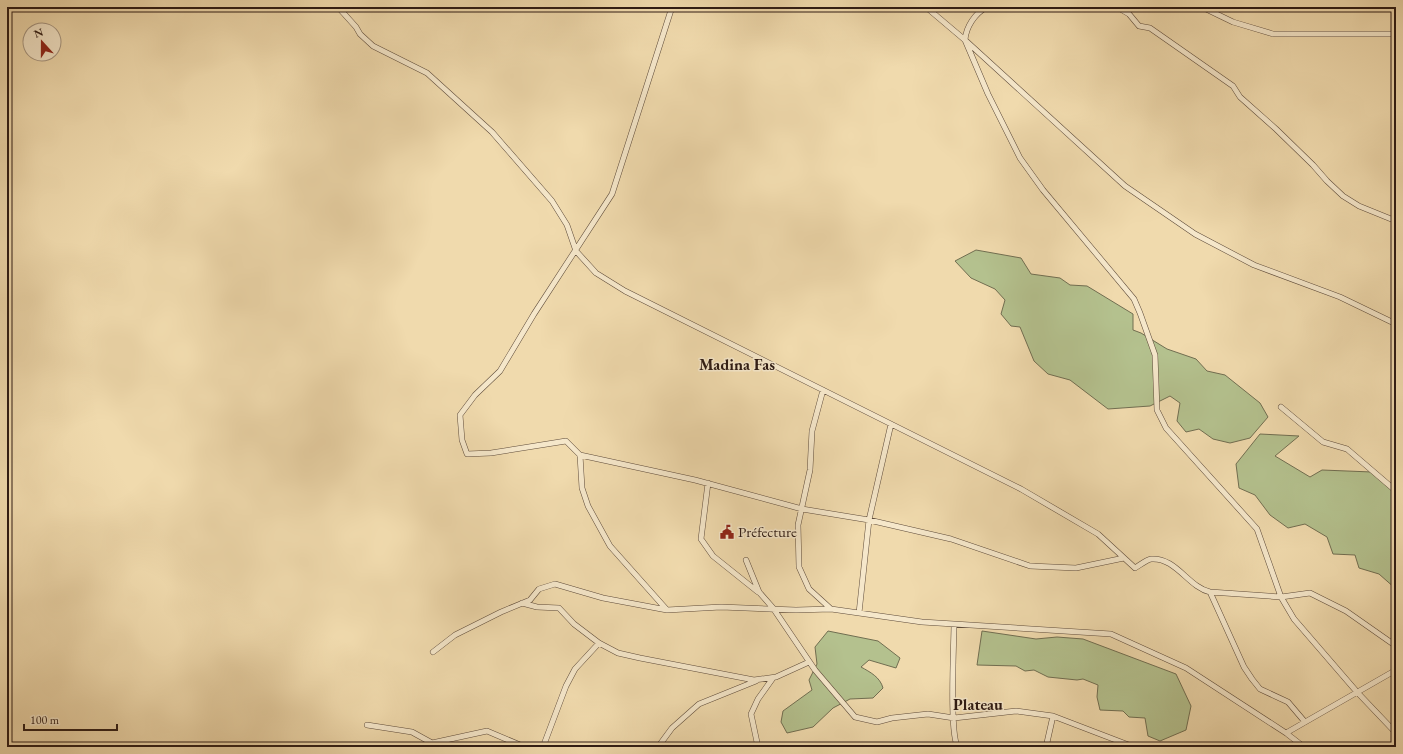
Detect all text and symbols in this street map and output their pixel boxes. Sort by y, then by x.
north arrow [22,22,62,62]
text: N [32,24,45,41]
district label: Madina Fas [699,354,775,375]
place label: Préfecture [738,522,797,541]
public building icon: Préfecture [719,524,735,540]
district label: Plateau [953,694,1003,715]
scale bar [24,706,117,732]
text: 100 m [30,712,60,728]

